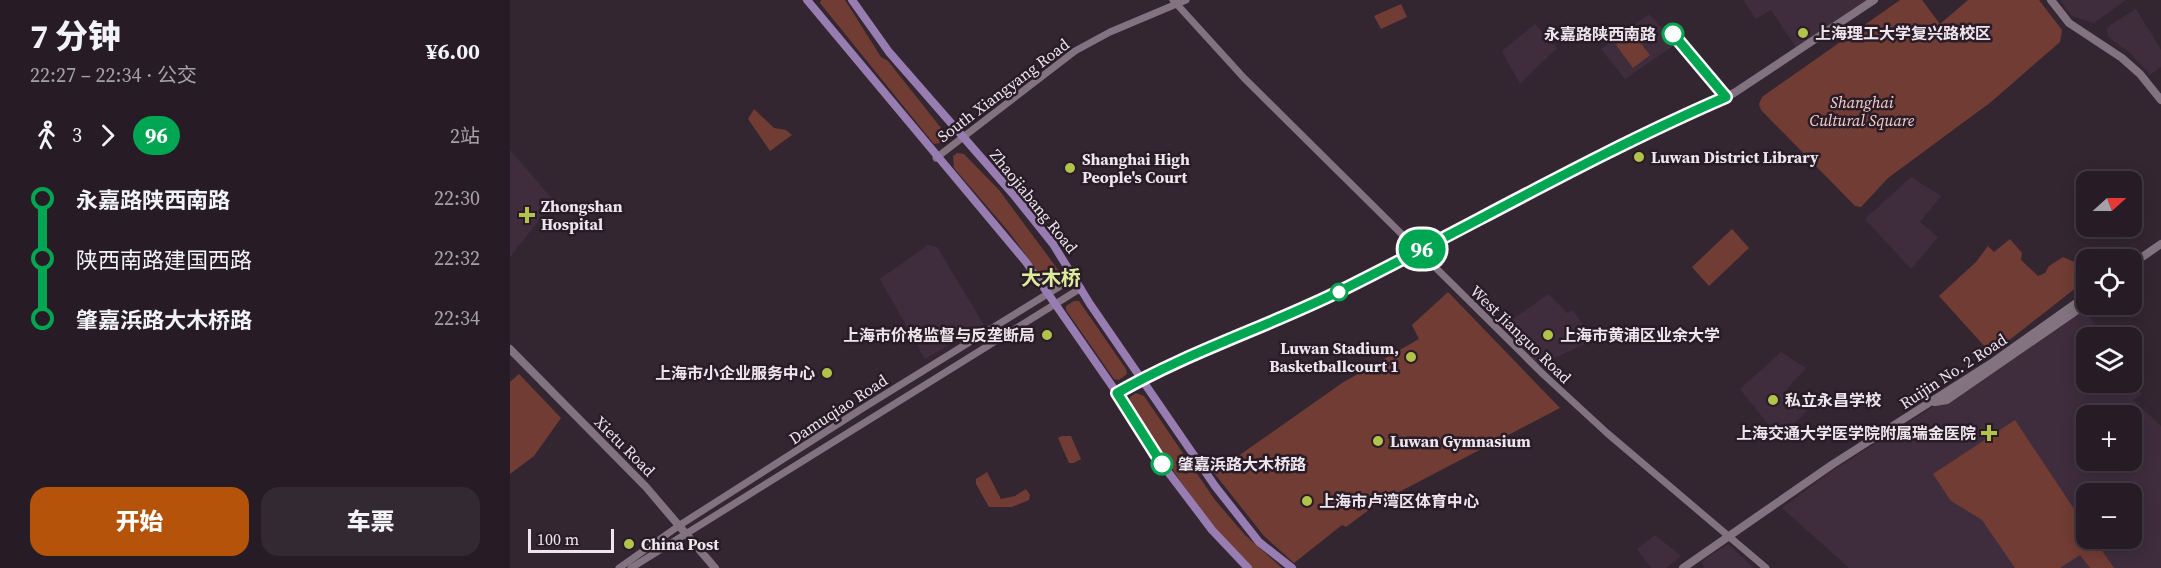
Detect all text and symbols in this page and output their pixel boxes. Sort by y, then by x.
text: 7 分钟 [30,14,121,59]
place label: 上海理工大学复兴路校区 [1815,22,1991,44]
place label: 永嘉路陕西南路 [1544,23,1656,45]
marker: 永嘉路陕西南路 [1662,23,1684,45]
marker: 上海理工大学复兴路校区 [1796,26,1810,40]
street label: South Xiangyang Road [932,33,1074,147]
text: ¥6.00 [426,36,480,66]
text: 22:27 – 22:34 · 公交 [30,61,197,89]
park label: Shanghai Cultural Square [1810,91,1915,131]
icon: walk [30,119,63,152]
icon: forward [91,119,124,152]
text: 3 [72,121,82,149]
text: 96 [145,121,168,150]
text: 2站 [450,122,480,150]
street label: Zhaojiabang Road [985,144,1083,258]
place label: Luwan District Library [1651,146,1819,168]
place label: Shanghai High People's Court [1082,148,1190,188]
marker: Luwan District Library [1632,150,1646,164]
marker: Shanghai High People's Court [1063,161,1077,175]
north arrow [2076,171,2142,237]
map controls [2076,171,2142,549]
text: 22:30 [434,184,480,212]
text: 永嘉路陕西南路 [76,185,230,215]
place label: Zhongshan Hospital [541,195,623,235]
marker: Zhongshan Hospital [518,206,536,224]
line badge: 96 [1395,230,1449,268]
text: 96 [1411,235,1433,264]
text: 22:32 [434,244,480,272]
text: 陕西南路建国西路 [76,245,252,275]
button: locate [2076,249,2142,315]
district label: 大木桥 [1021,264,1081,292]
street label: West Jianguo Road [1466,280,1576,388]
unlabelled marker [1330,283,1348,301]
text: 22:34 [434,304,480,332]
text: 肇嘉浜路大木桥路 [76,305,252,335]
place label: 上海市价格监督与反垄断局 [843,324,1035,346]
place label: 上海市黄浦区业余大学 [1560,324,1720,346]
button: layers [2076,327,2142,393]
marker: 上海市价格监督与反垄断局 [1040,328,1054,342]
marker: 上海市黄浦区业余大学 [1541,328,1555,342]
street label: Ruijin No. 2 Road [1895,328,2011,414]
place label: Luwan Stadium, Basketballcourt 1 [1269,337,1399,377]
marker: Luwan Stadium, Basketballcourt 1 [1404,350,1418,364]
place label: 上海市小企业服务中心 [655,362,815,384]
marker: 上海市小企业服务中心 [820,366,834,380]
street label: Damuqiao Road [784,369,892,449]
place label: 私立永昌学校 [1785,389,1882,411]
marker: 私立永昌学校 [1766,393,1780,407]
button: + [2076,405,2142,471]
street label: Xietu Road [590,411,660,481]
place label: 上海交通大学医学院附属瑞金医院 [1736,422,1976,444]
marker: 上海交通大学医学院附属瑞金医院 [1980,424,1998,442]
place label: Luwan Gymnasium [1390,430,1531,452]
marker: Luwan Gymnasium [1371,434,1385,448]
marker: 肇嘉浜路大木桥路 [1151,453,1173,475]
place label: 肇嘉浜路大木桥路 [1178,453,1306,475]
button: − [2076,483,2142,549]
button: 开始 [30,487,249,556]
button: 车票 [261,487,480,556]
place label: 上海市卢湾区体育中心 [1319,490,1479,512]
marker: 上海市卢湾区体育中心 [1300,494,1314,508]
scale bar [528,526,614,554]
text: 100 m [537,528,579,550]
place label: China Post [641,533,719,555]
marker: China Post [622,537,636,551]

